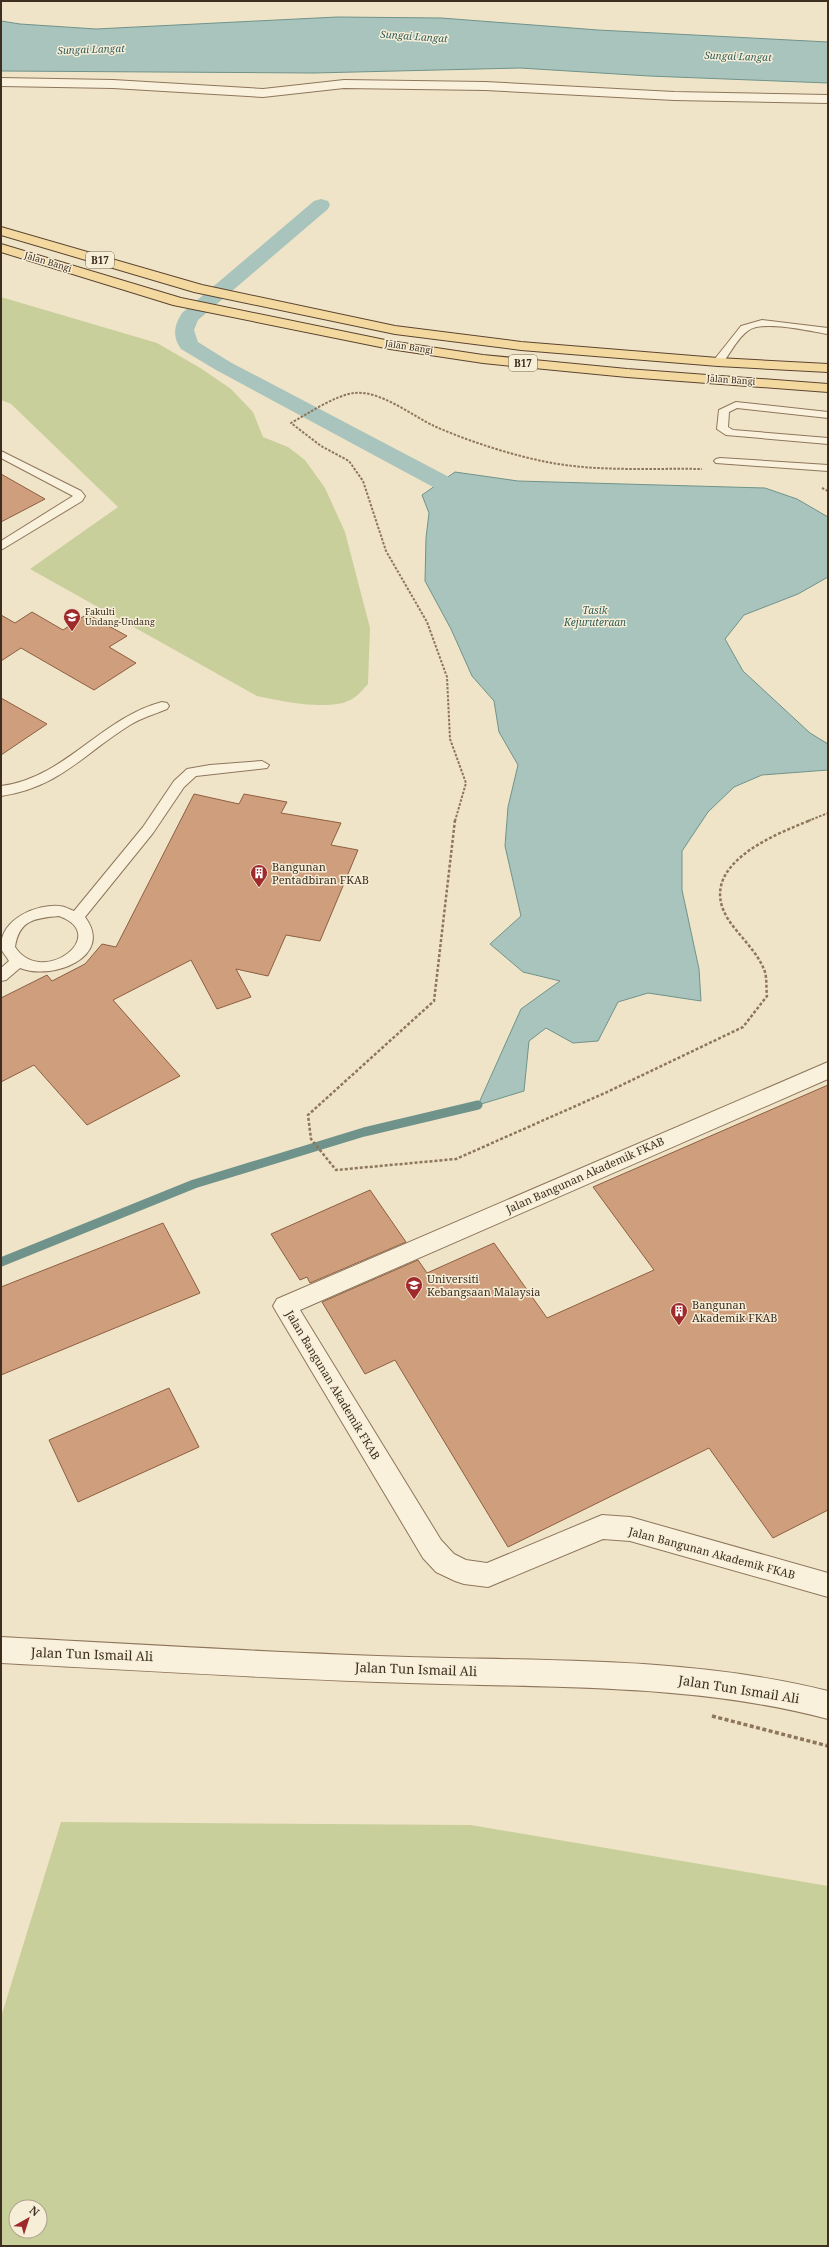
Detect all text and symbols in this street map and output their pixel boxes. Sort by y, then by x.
water label: Sungai Langat [380,27,448,45]
water label: Sungai Langat [57,41,125,57]
water label: Sungai Langat [704,48,772,64]
street label: Jalan Bangi [22,248,73,275]
road number: B17 [86,252,114,268]
street label: Jalan Bangi [383,336,434,357]
road number: B17 [509,355,537,371]
street label: Jalan Bangi [705,371,756,388]
water label: Tasik Kejuruteraan [563,603,626,629]
place label: Fakulti Undang-Undang [85,605,155,628]
school or university icon: Fakulti Undang-Undang [62,607,82,632]
place label: Bangunan Pentadbiran FKAB [272,859,369,887]
building icon: Bangunan Pentadbiran FKAB [249,863,269,888]
street label: Jalan Bangunan Akademik FKAB [502,1133,666,1217]
place label: Universiti Kebangsaan Malaysia [427,1271,540,1299]
school or university icon: Universiti Kebangsaan Malaysia [404,1275,424,1300]
place label: Bangunan Akademik FKAB [692,1297,777,1325]
building icon: Bangunan Akademik FKAB [669,1301,689,1326]
street label: Jalan Bangunan Akademik FKAB [282,1306,384,1462]
street label: Jalan Bangunan Akademik FKAB [626,1523,797,1582]
street label: Jalan Tun Ismail Ali [30,1643,153,1665]
street label: Jalan Tun Ismail Ali [354,1658,477,1680]
street label: Jalan Tun Ismail Ali [676,1670,801,1707]
north arrow [8,2199,48,2239]
text: N [27,2202,43,2220]

